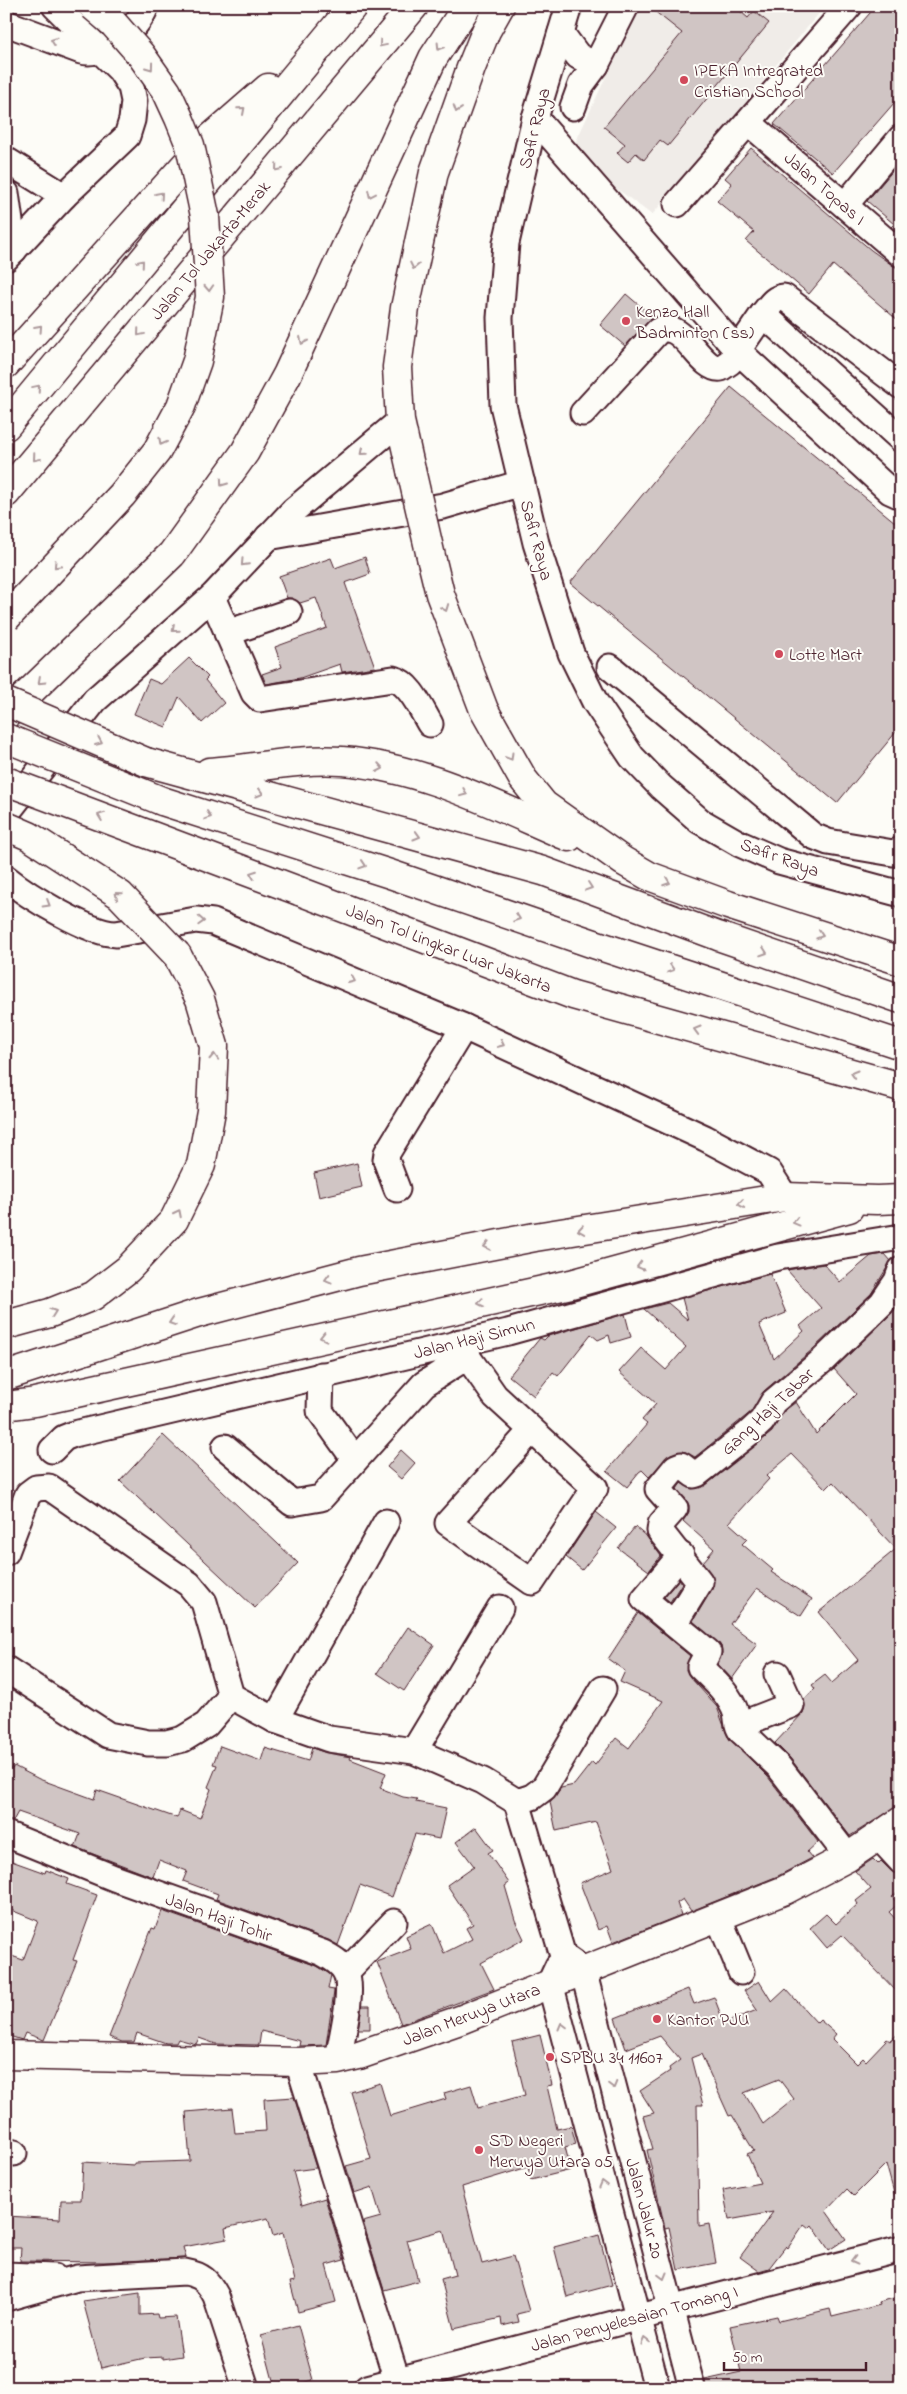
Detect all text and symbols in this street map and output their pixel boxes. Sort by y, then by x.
one-way arrow [50,37,59,47]
one-way arrow [379,38,388,47]
one-way arrow [437,41,447,50]
place label: IPEKA Intregrated Cristian School [694,59,823,106]
one-way arrow [143,62,153,71]
marker: IPEKA Intregrated Cristian School [678,74,690,86]
street label: Safir Raya [513,85,559,172]
one-way arrow [452,105,462,113]
one-way arrow [237,107,246,116]
street label: Jalan Topas I [777,147,870,232]
one-way arrow [275,163,284,172]
street label: Jalan Tol Jakarta–Merak [145,176,278,327]
one-way arrow [367,189,378,198]
one-way arrow [154,191,163,200]
one-way arrow [135,260,143,269]
one-way arrow [409,261,420,270]
one-way arrow [204,284,215,292]
place label: Kenzo Hall Badminton (ss) [635,300,754,347]
marker: Kenzo Hall Badminton (ss) [620,315,632,327]
one-way arrow [33,324,42,333]
one-way arrow [137,328,146,337]
one-way arrow [298,336,309,345]
one-way arrow [32,385,40,394]
one-way arrow [158,436,168,445]
one-way arrow [359,446,368,455]
one-way arrow [33,452,41,461]
one-way arrow [220,477,229,486]
street label: Safir Raya [512,497,558,584]
one-way arrow [241,557,250,566]
one-way arrow [54,559,63,568]
one-way arrow [439,603,449,612]
one-way arrow [172,623,181,632]
place label: Lotte Mart [789,643,862,669]
marker: Lotte Mart [773,648,785,660]
one-way arrow [38,675,47,684]
one-way arrow [94,736,103,746]
one-way arrow [503,751,513,760]
one-way arrow [376,762,385,772]
one-way arrow [256,787,264,797]
one-way arrow [459,787,468,797]
one-way arrow [204,811,212,821]
one-way arrow [97,812,106,823]
one-way arrow [412,830,421,841]
street label: Safir Raya [736,833,822,885]
one-way arrow [358,860,367,870]
one-way arrow [249,870,258,880]
one-way arrow [662,876,670,886]
one-way arrow [585,881,593,891]
one-way arrow [115,892,124,901]
one-way arrow [41,898,50,908]
street label: Jalan Tol Lingkar Luar Jakarta [341,899,555,1002]
one-way arrow [512,912,521,922]
one-way arrow [198,915,206,926]
one-way arrow [816,929,824,939]
one-way arrow [759,946,768,956]
one-way arrow [666,964,675,974]
one-way arrow [347,974,356,985]
one-way arrow [693,1025,702,1036]
one-way arrow [496,1038,505,1049]
one-way arrow [208,1052,219,1060]
one-way arrow [849,1069,858,1080]
one-way arrow [737,1199,746,1209]
one-way arrow [172,1209,182,1218]
one-way arrow [793,1217,801,1227]
one-way arrow [576,1224,585,1234]
one-way arrow [483,1240,492,1251]
one-way arrow [636,1260,644,1270]
one-way arrow [324,1273,333,1284]
one-way arrow [477,1297,486,1308]
one-way arrow [48,1308,57,1318]
street label: Jalan Haji Simun [411,1312,538,1368]
one-way arrow [168,1316,176,1326]
one-way arrow [318,1331,327,1342]
street label: Gang Haji Tabar [716,1362,822,1463]
street label: Jalan Haji Tohir [161,1888,276,1950]
street label: Jalan Meruya Utara [399,1978,545,2054]
place label: Kantor PJU [667,2008,749,2034]
marker: Kantor PJU [651,2013,663,2025]
one-way arrow [557,2023,567,2031]
place label: SPBU 34 11607 [560,2046,663,2072]
marker: SPBU 34 11607 [544,2051,556,2063]
one-way arrow [607,2080,617,2088]
place label: SD Negeri Meruya Utara 05 [489,2129,613,2176]
marker: SD Negeri Meruya Utara 05 [473,2144,485,2156]
street label: Jalan Jalur 20 [617,2155,669,2262]
one-way arrow [598,2179,609,2188]
one-way arrow [849,2255,858,2266]
one-way arrow [657,2271,668,2280]
street label: Jalan Penyelesaian Tomang I [528,2280,741,2361]
one-way arrow [640,2337,650,2345]
scale bar [724,2339,867,2371]
text: 50 m [732,2347,763,2369]

